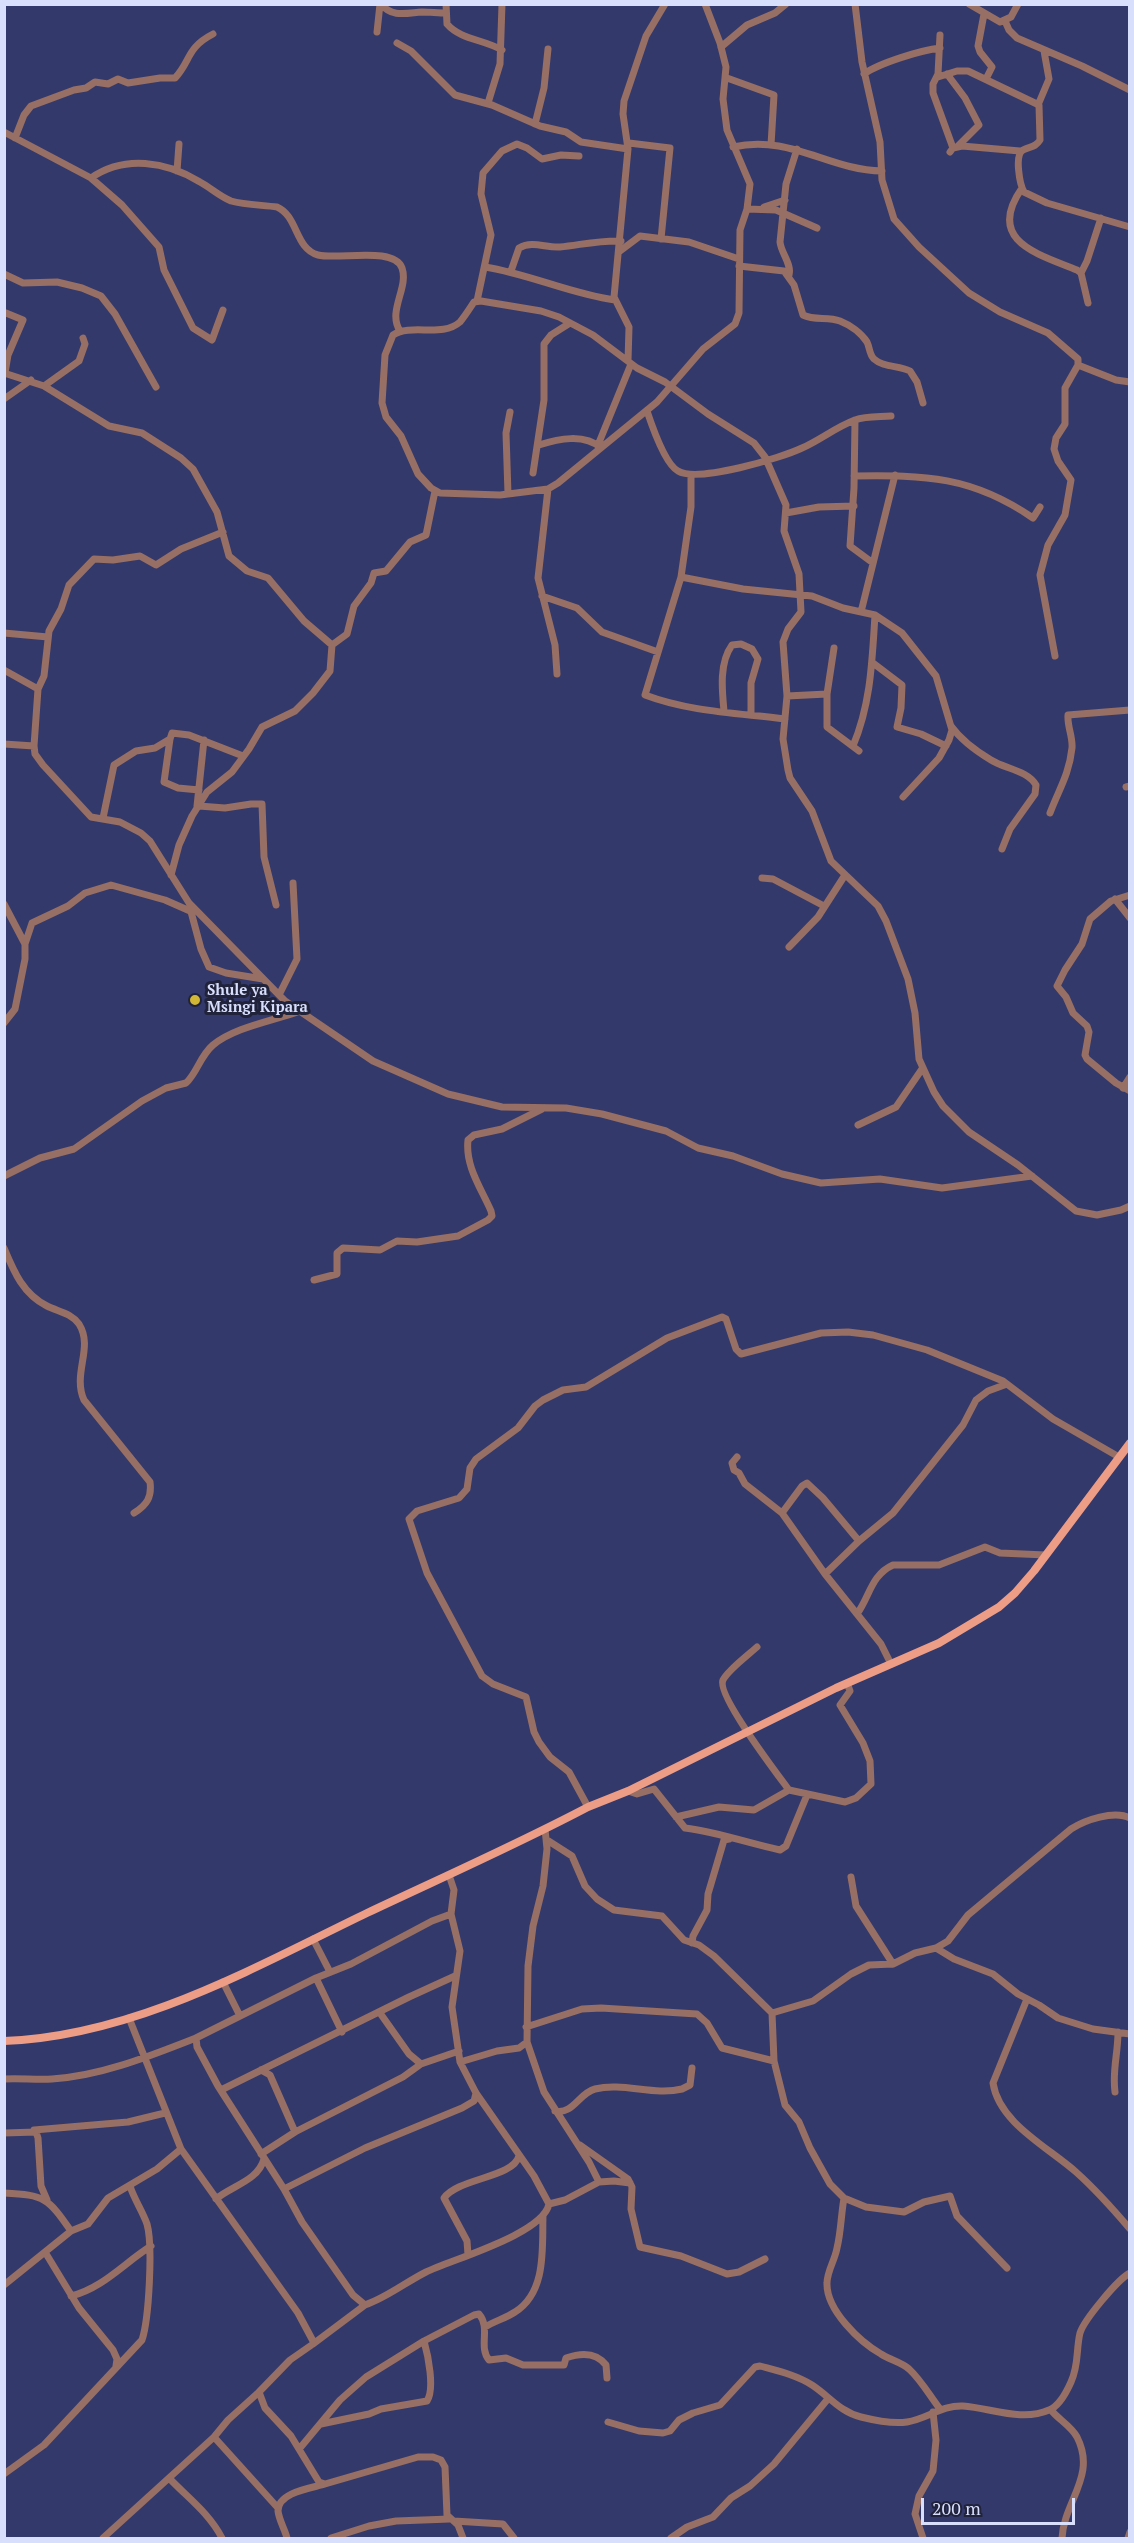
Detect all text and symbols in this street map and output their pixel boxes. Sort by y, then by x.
place label: Shule ya Msingi Kipara [207,982,308,1017]
marker: Shule ya Msingi Kipara [188,993,202,1007]
scale bar [924,2486,1078,2524]
text: 200 m [932,2496,981,2520]

